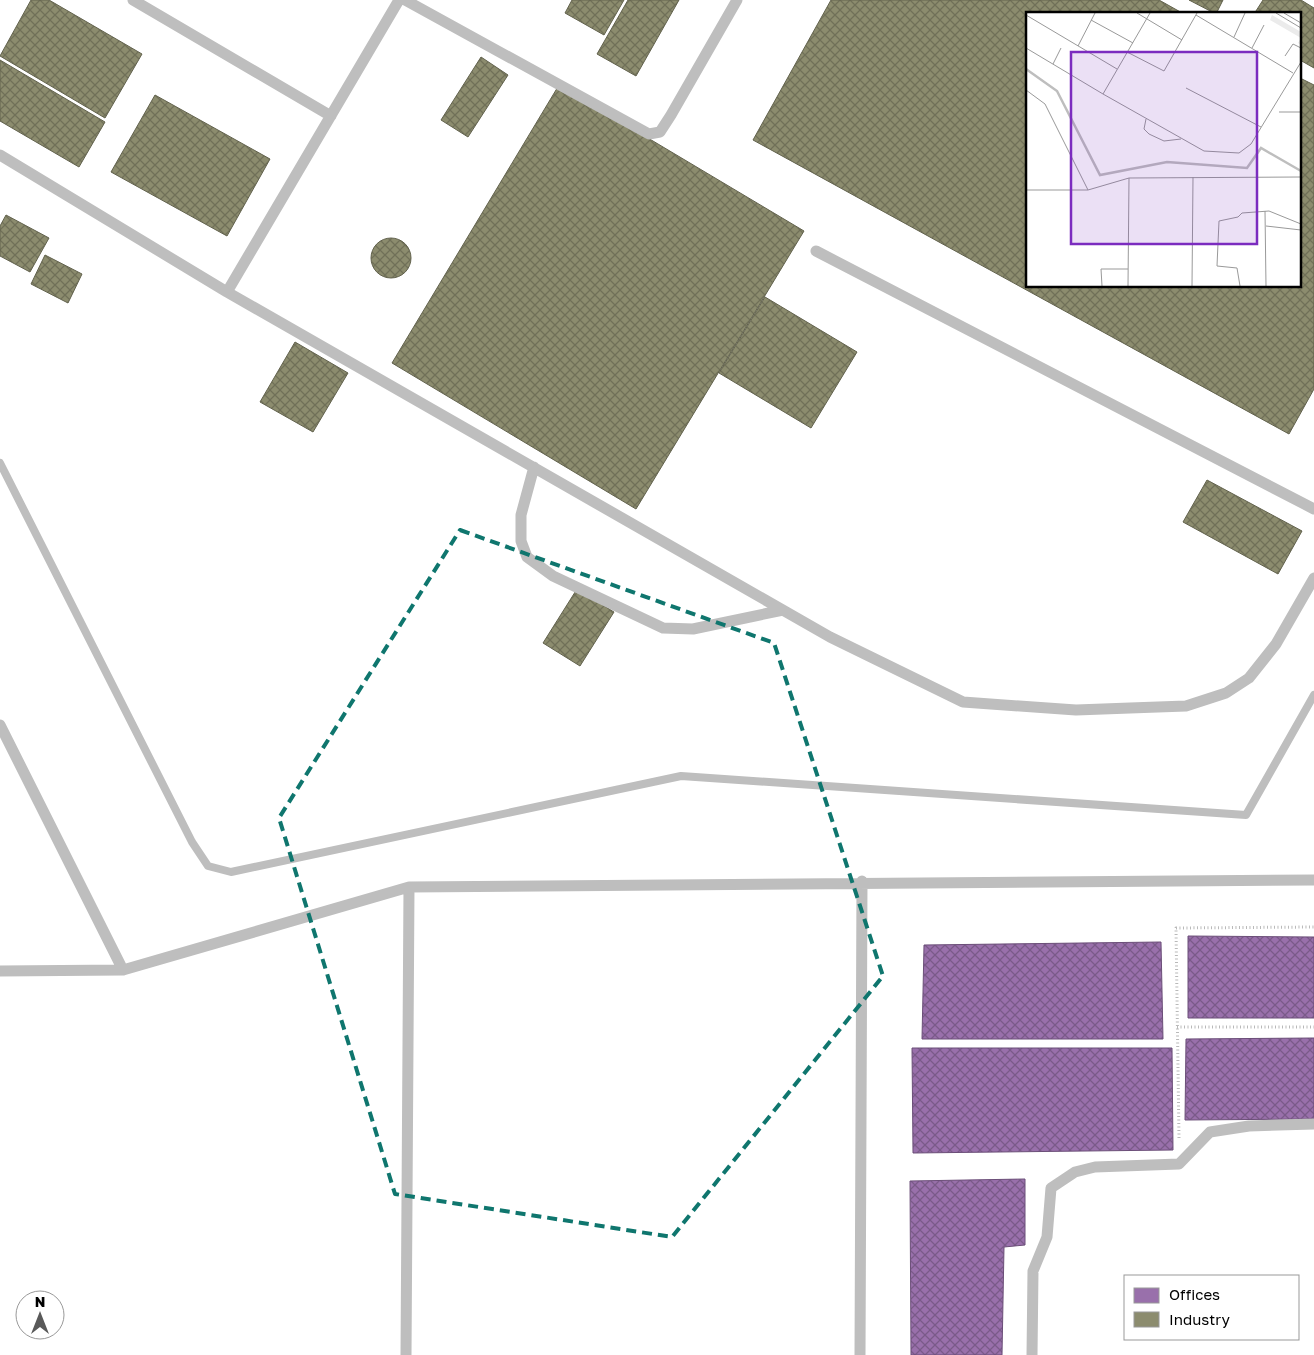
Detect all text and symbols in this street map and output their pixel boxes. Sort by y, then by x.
inset map [1026,12,1302,288]
legend [1124,1275,1299,1340]
text: Offices [1169,1285,1220,1303]
north arrow [15,1290,65,1340]
text: N [35,1293,45,1310]
text: Industry [1169,1310,1230,1328]

